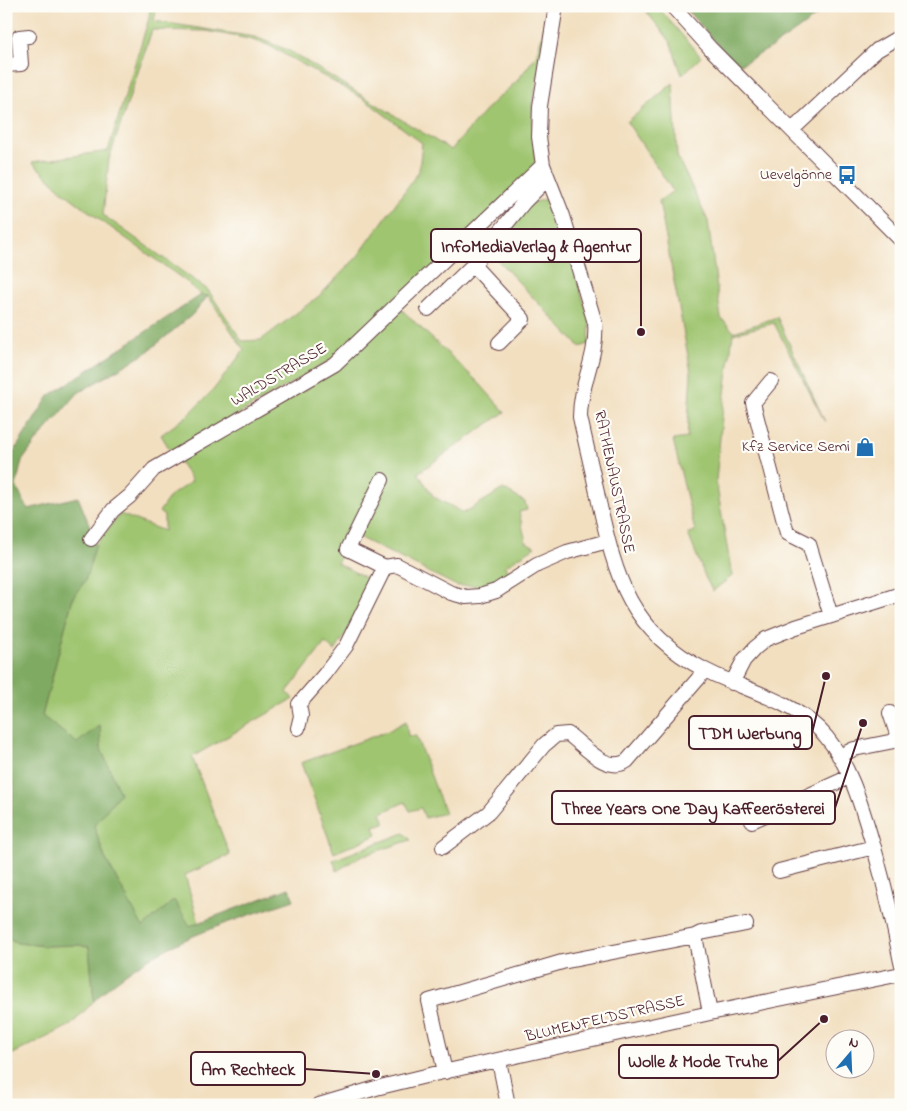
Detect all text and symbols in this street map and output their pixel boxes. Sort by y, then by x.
place label: Uevelgönne [760,163,833,187]
bus stop icon: Uevelgönne [836,164,858,186]
callout: InfoMediaVerlag & Agentur [431,229,641,262]
text: InfoMediaVerlag & Agentur [441,235,631,262]
street label: WALDSTRASSE [226,337,332,413]
street label: RATHENAUSTRASSE [587,408,641,556]
place label: Kfz Service Semi [742,435,850,459]
shop icon: Kfz Service Semi [854,436,876,458]
callout: TDM Werbung [689,716,812,749]
text: TDM Werbung [698,722,802,749]
callout: Three Years One Day Kaffeerösterei [552,791,835,824]
text: Three Years One Day Kaffeerösterei [561,797,825,824]
street label: BLUMENFELDSTRASSE [522,989,687,1049]
north arrow [824,1028,874,1078]
text: N [846,1032,862,1055]
callout: Wolle & Mode Truhe [619,1045,778,1078]
text: Wolle & Mode Truhe [628,1050,769,1076]
callout: Am Rechteck [191,1052,305,1085]
text: Am Rechteck [201,1058,296,1084]

